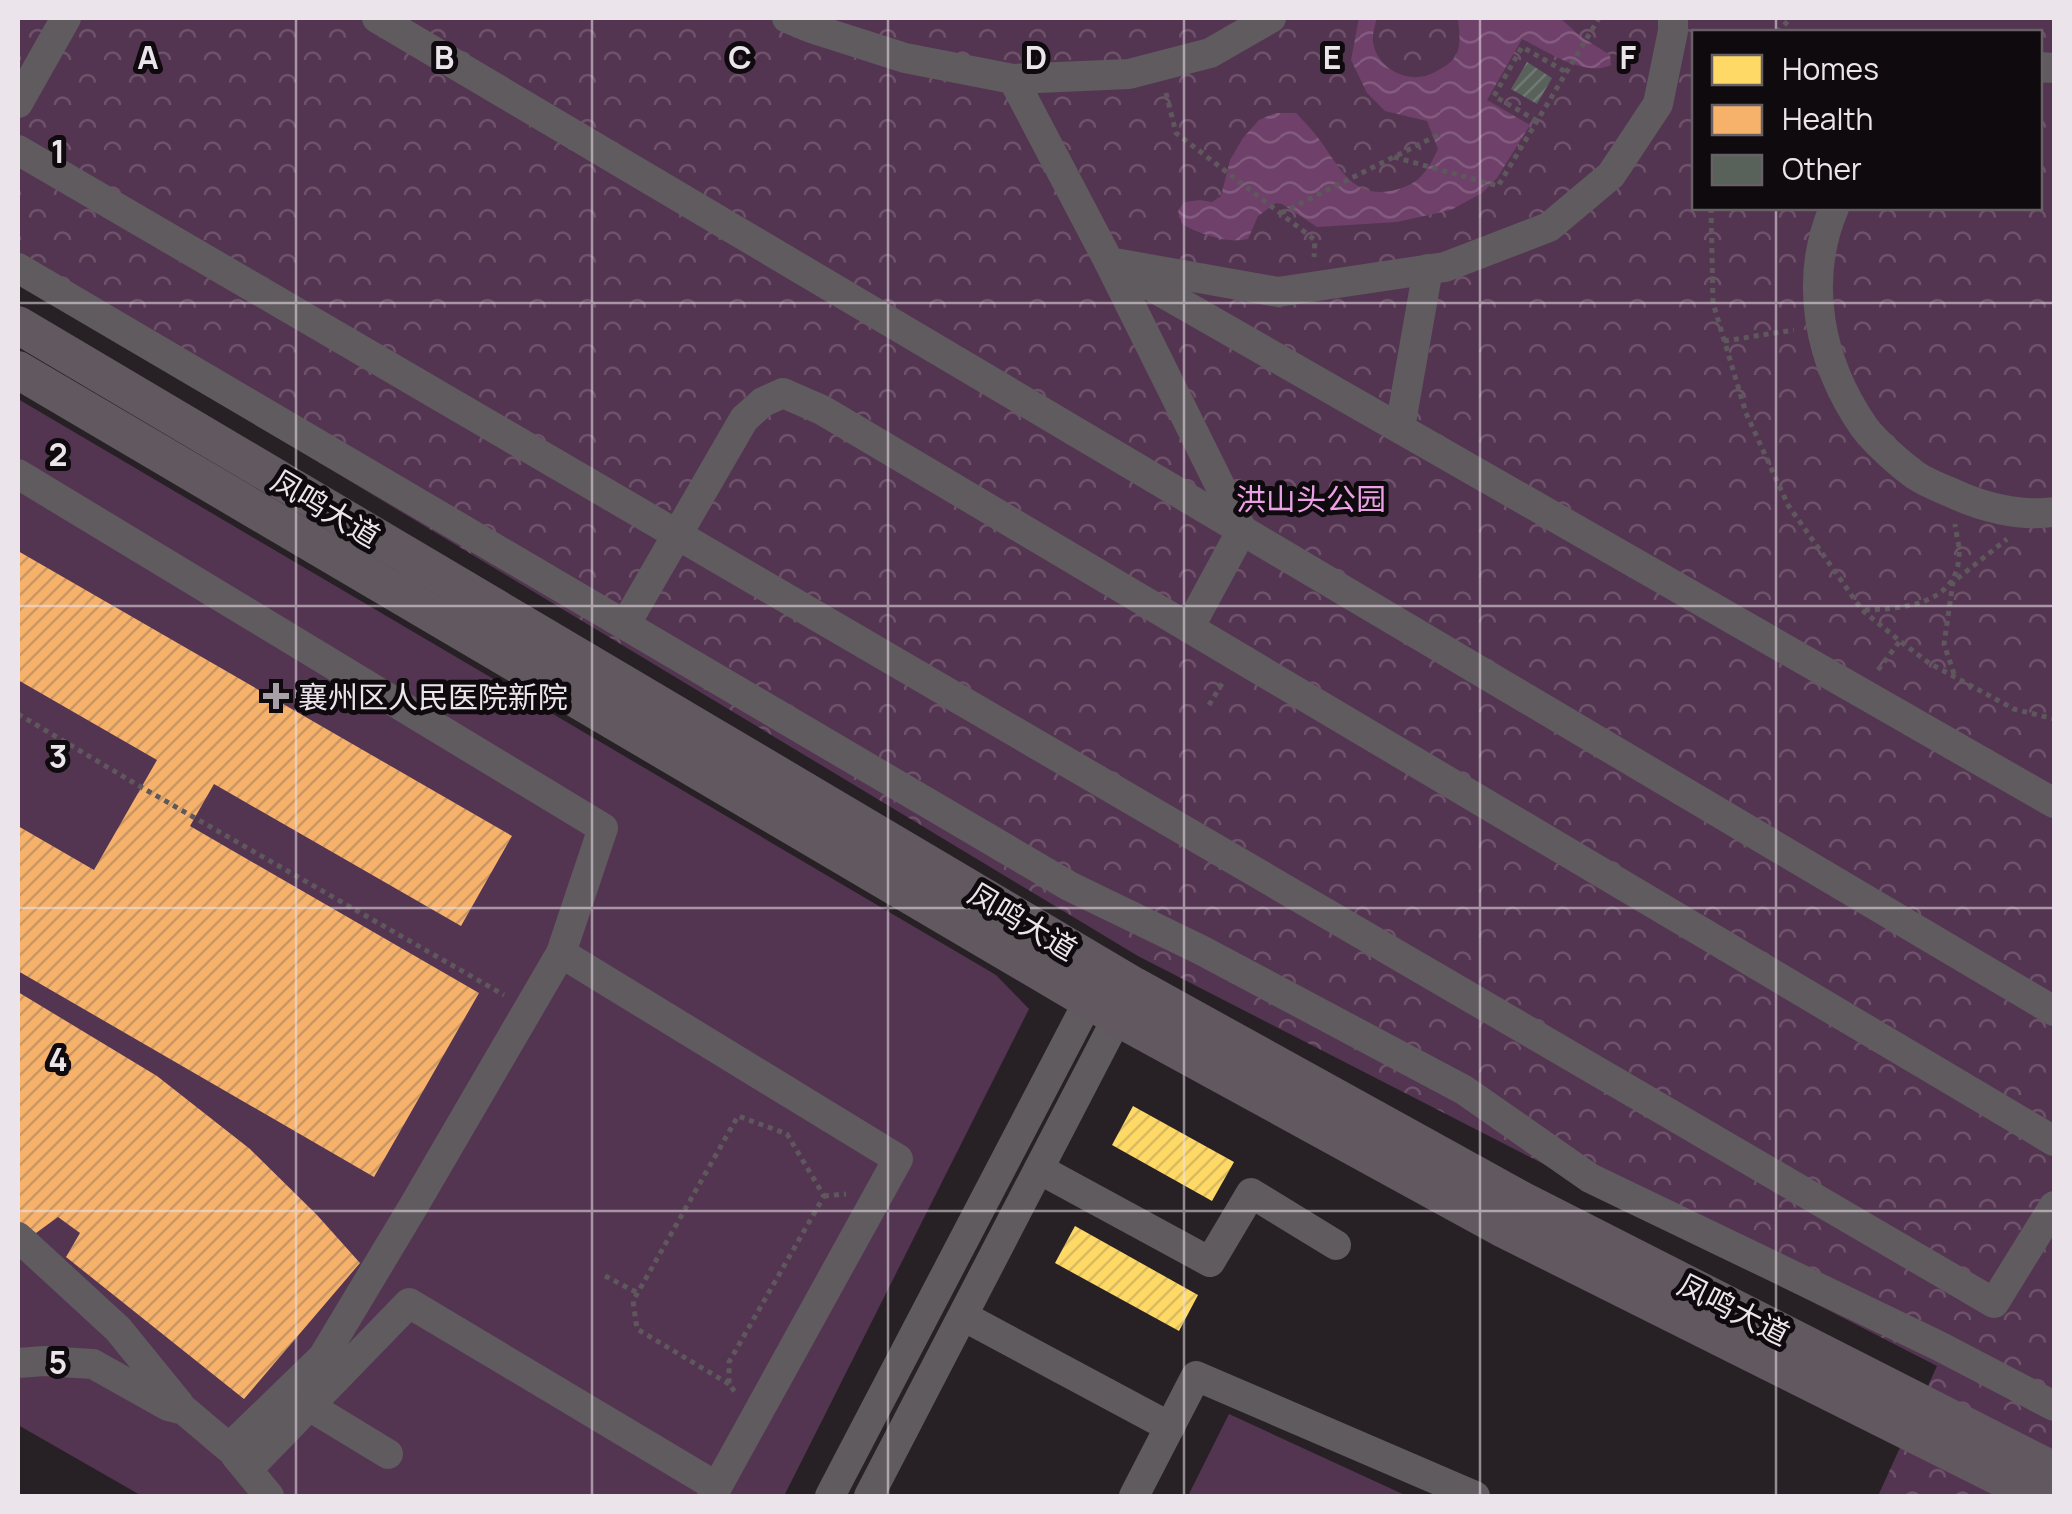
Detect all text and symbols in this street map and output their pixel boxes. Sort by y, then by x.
legend [1692,30,2042,210]
text: A [137,35,159,79]
text: B [434,35,454,79]
text: C [728,35,752,79]
text: D [1025,35,1047,79]
text: E [1323,35,1341,79]
text: F [1620,35,1637,79]
text: Homes [1782,48,1879,89]
text: Health [1782,98,1873,139]
text: 1 [51,129,65,173]
text: Other [1782,148,1862,189]
text: 2 [48,432,68,476]
street label: 凤鸣大道 [264,460,388,556]
park label: 洪山头公园 [1236,478,1386,519]
place label: 襄州区人民医院新院 [298,676,568,717]
marker: 襄州区人民医院新院 [263,683,289,709]
text: 3 [49,734,67,778]
street label: 凤鸣大道 [961,873,1085,969]
text: 4 [48,1037,68,1081]
street label: 凤鸣大道 [1671,1263,1797,1355]
text: 5 [49,1340,67,1384]

